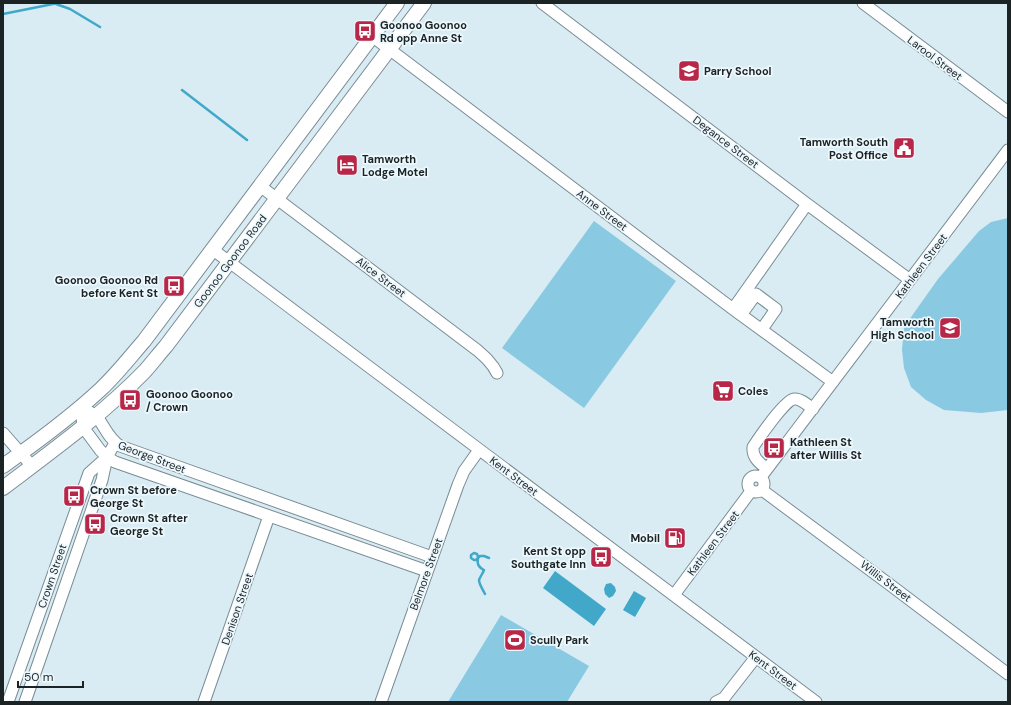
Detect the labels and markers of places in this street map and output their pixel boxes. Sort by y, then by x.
bus stop icon: Goonoo Goonoo Rd opp Anne St [352,18,378,44]
place label: Goonoo Goonoo Rd opp Anne St [380,18,467,45]
school or university icon: Parry School [676,58,702,84]
place label: Parry School [704,64,772,78]
place label: Tamworth South Post Office [800,135,888,162]
public building icon: Tamworth South Post Office [891,135,917,161]
hotel icon: Tamworth Lodge Motel [334,152,360,178]
place label: Tamworth Lodge Motel [362,152,428,179]
place label: Goonoo Goonoo Rd before Kent St [55,273,158,300]
bus stop icon: Goonoo Goonoo Rd before Kent St [161,273,187,299]
place label: Tamworth High School [871,315,934,342]
school or university icon: Tamworth High School [937,315,963,341]
supermarket icon: Coles [710,378,736,404]
place label: Coles [738,384,768,398]
bus stop icon: Goonoo Goonoo / Crown [117,387,143,413]
place label: Goonoo Goonoo / Crown [146,387,233,414]
bus stop icon: Kathleen St after Willis St [761,435,787,461]
place label: Kathleen St after Willis St [790,435,862,462]
bus stop icon: Crown St before George St [61,483,87,509]
place label: Crown St before George St [90,483,177,510]
bus stop icon: Crown St after George St [82,511,108,537]
place label: Crown St after George St [110,511,188,538]
fuel station icon: Mobil [662,525,688,551]
place label: Mobil [630,531,660,545]
place label: Kent St opp Southgate Inn [511,544,586,571]
bus stop icon: Kent St opp Southgate Inn [588,544,614,570]
sports icon: Scully Park [502,627,528,653]
place label: Scully Park [530,633,590,647]

